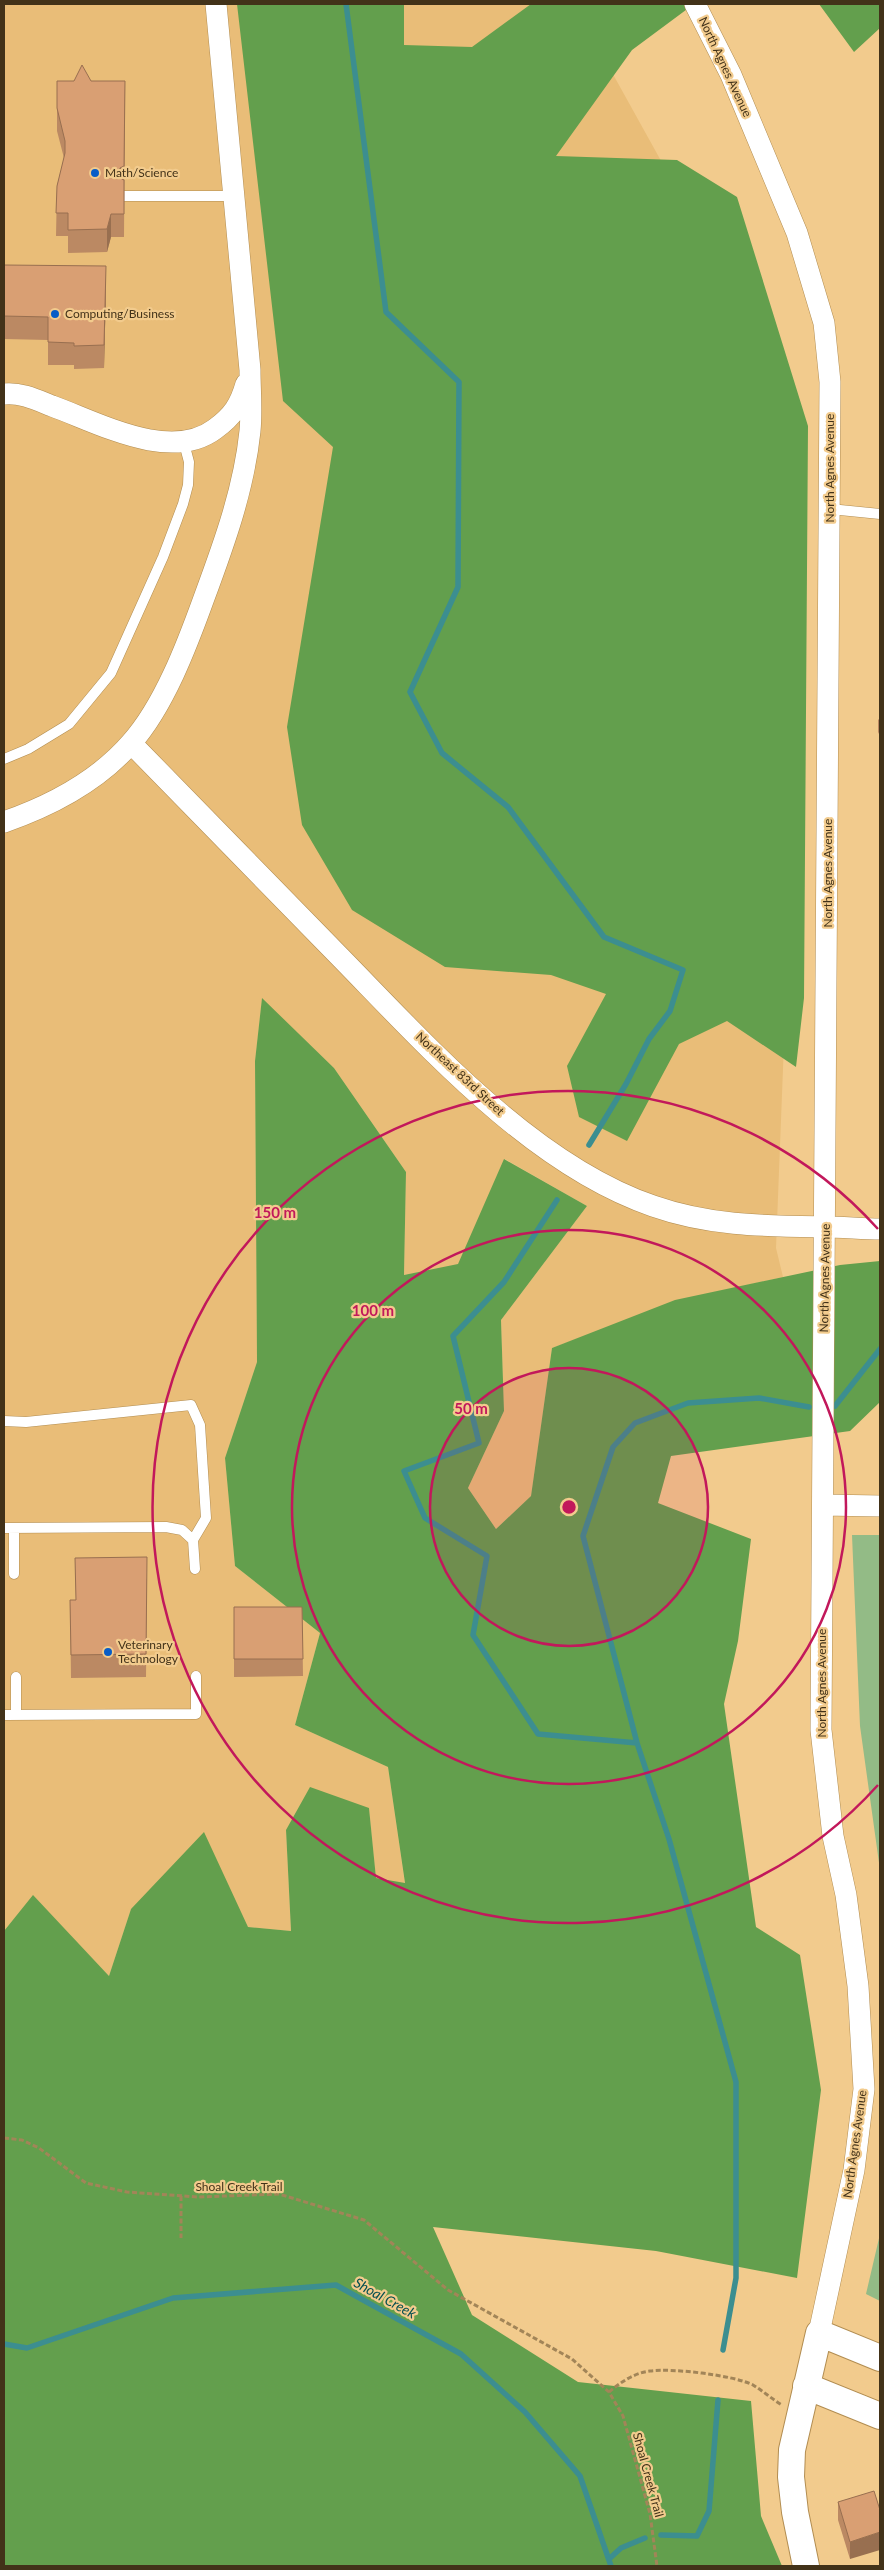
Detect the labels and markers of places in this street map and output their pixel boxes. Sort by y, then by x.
place label: Math/Science [105,165,178,180]
marker: Math/Science [89,167,101,179]
place label: Computing/Business [65,306,175,321]
marker: Computing/Business [49,308,61,320]
centre of rings [560,1498,578,1516]
place label: Veterinary Technology [118,1637,179,1666]
marker: Veterinary Technology [102,1646,114,1658]

